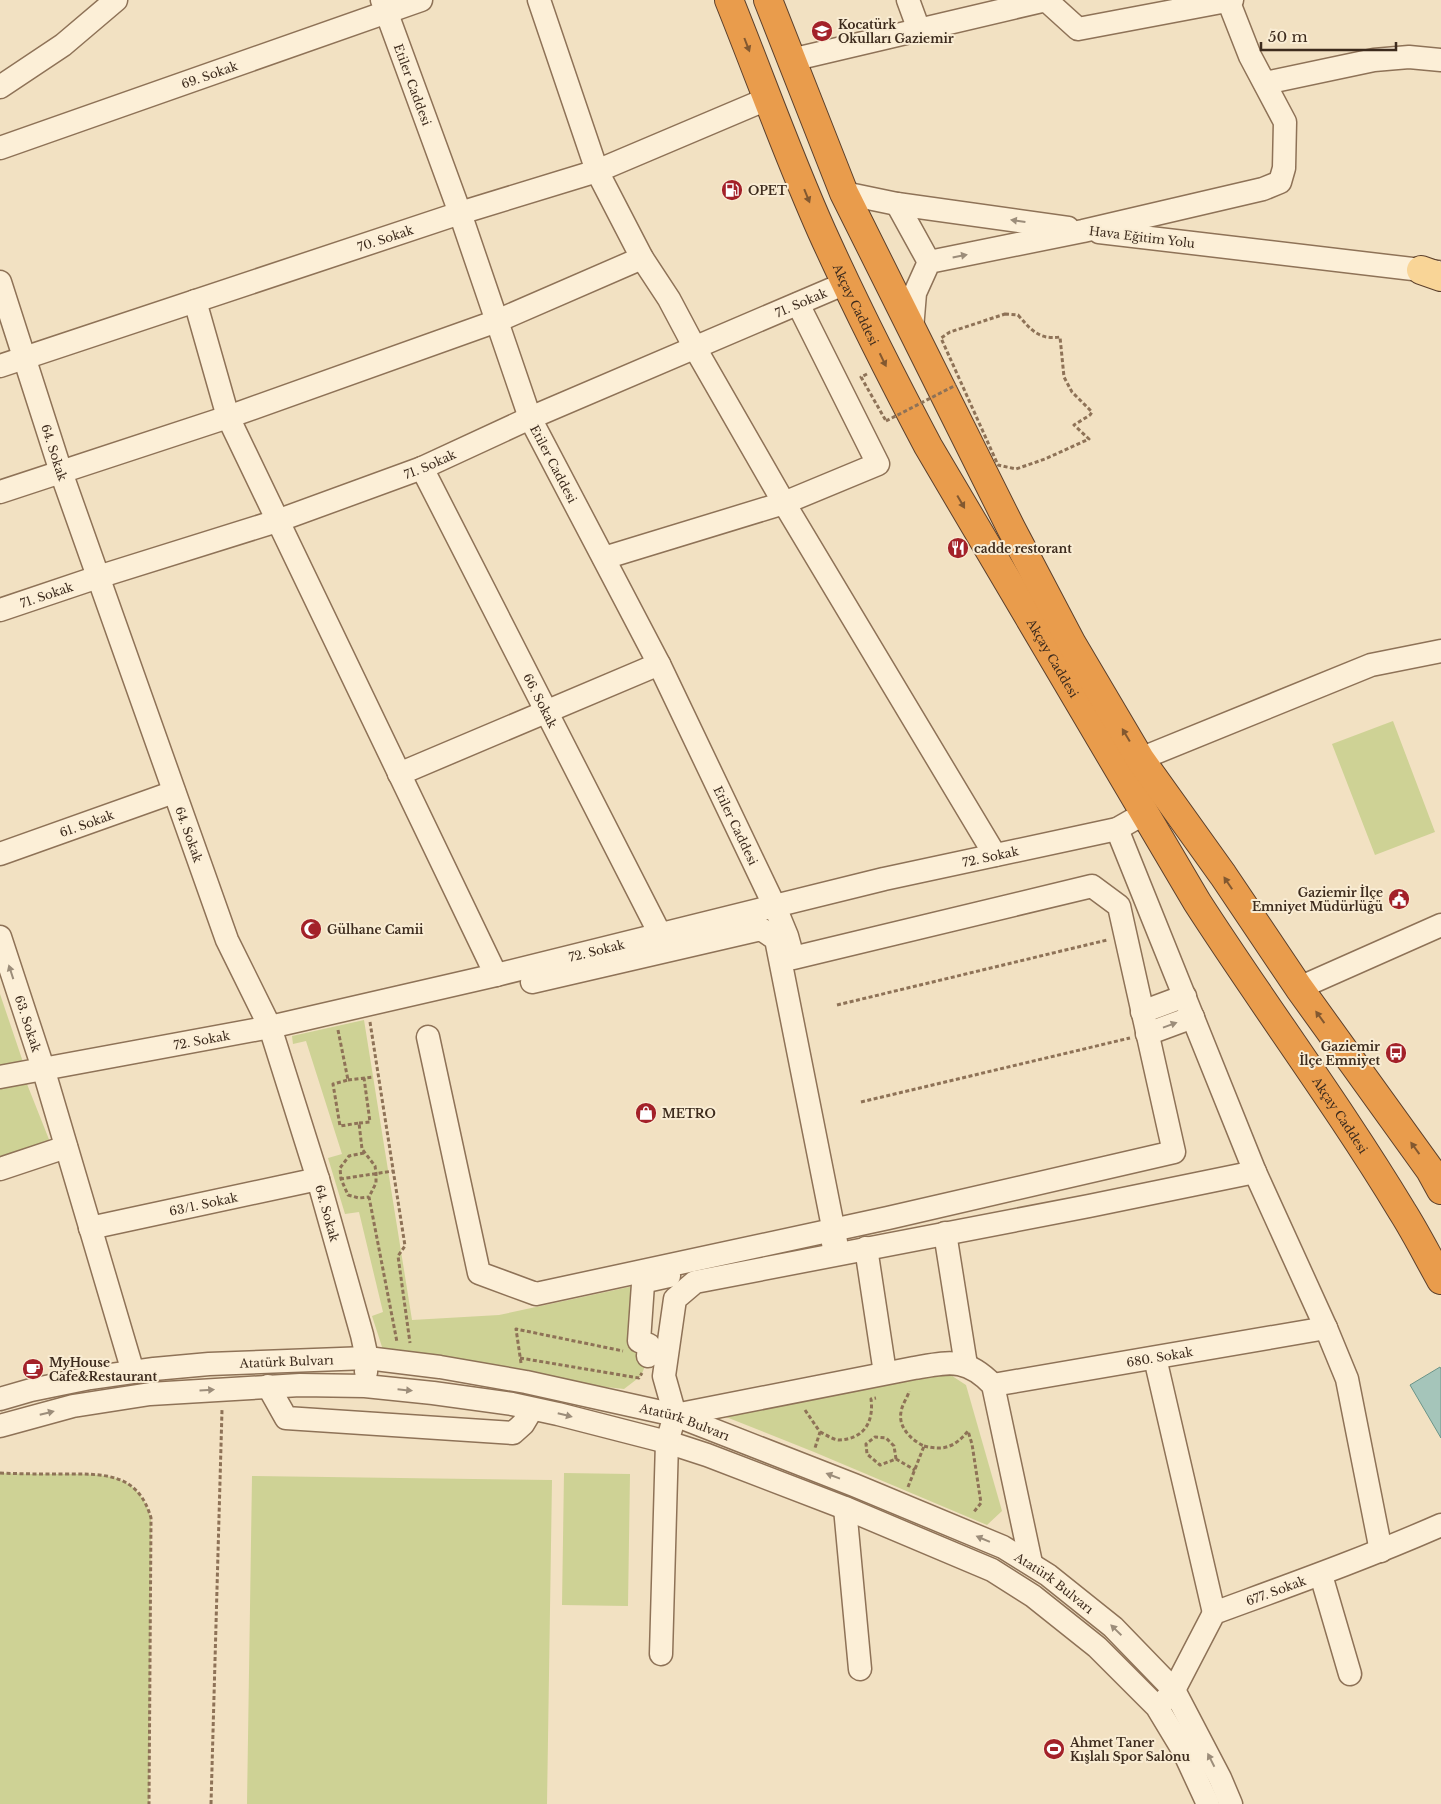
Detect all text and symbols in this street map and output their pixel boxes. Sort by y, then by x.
place label: Kocatürk Okulları Gaziemir [838,17,954,46]
school or university icon: Kocatürk Okulları Gaziemir [810,19,834,43]
scale bar [1261,20,1396,52]
text: 50 m [1268,27,1308,46]
one-way arrow [744,38,751,53]
street label: Etiler Caddesi [391,42,435,127]
street label: 69. Sokak [179,57,240,91]
fuel station icon: OPET [720,178,744,202]
place label: OPET [748,183,787,198]
one-way arrow [804,189,812,203]
one-way arrow [1009,217,1025,225]
street label: 70. Sokak [355,221,416,254]
street label: Hava Eğitim Yolu [1088,223,1196,251]
one-way arrow [952,251,968,259]
street label: Akçay Caddesi [830,260,882,348]
street label: 71. Sokak [773,284,830,320]
one-way arrow [879,352,887,367]
street label: 64. Sokak [39,422,71,483]
street label: Etiler Caddesi [527,422,581,505]
street label: 71. Sokak [402,446,459,482]
one-way arrow [957,495,966,508]
restaurant icon: cadde restorant [946,536,970,560]
place label: cadde restorant [974,541,1072,556]
street label: 71. Sokak [18,578,76,610]
street label: Akçay Caddesi [1024,615,1082,700]
street label: 66. Sokak [521,671,561,731]
one-way arrow [1121,728,1130,741]
street label: Etiler Caddesi [711,783,761,867]
street label: 64. Sokak [173,804,207,865]
street label: 61. Sokak [57,806,116,840]
street label: 72. Sokak [961,843,1020,870]
one-way arrow [1223,876,1233,889]
place label: Gaziemir İlçe Emniyet Müdürlüğü [1252,884,1383,914]
public building icon: Gaziemir İlçe Emniyet Müdürlüğü [1387,887,1411,911]
mosque icon: Gülhane Camii [299,917,323,941]
place label: Gülhane Camii [327,922,424,937]
street label: 72. Sokak [567,936,627,964]
one-way arrow [7,964,15,979]
street label: 63. Sokak [12,993,45,1054]
one-way arrow [1314,1011,1325,1024]
one-way arrow [1163,1021,1178,1028]
street label: 72. Sokak [172,1027,232,1052]
place label: Gaziemir İlçe Emniyet [1299,1039,1380,1068]
bus stop icon: Gaziemir İlçe Emniyet [1384,1041,1408,1065]
street label: Akçay Caddesi [1309,1073,1371,1156]
shop icon: METRO [634,1101,658,1125]
place label: METRO [662,1106,716,1121]
one-way arrow [1410,1142,1420,1155]
street label: 64. Sokak [312,1183,343,1244]
street label: 63/1. Sokak [168,1189,240,1218]
street label: 680. Sokak [1125,1343,1194,1370]
street label: Atatürk Bulvarı [238,1352,334,1370]
place label: MyHouse Cafe&Restaurant [49,1355,158,1384]
cafe icon: MyHouse Cafe&Restaurant [21,1357,45,1381]
one-way arrow [200,1385,216,1393]
one-way arrow [397,1386,413,1394]
street label: Atatürk Bulvarı [637,1400,732,1443]
one-way arrow [39,1409,54,1417]
one-way arrow [557,1412,572,1420]
one-way arrow [825,1472,840,1480]
one-way arrow [976,1534,990,1542]
street label: Atatürk Bulvarı [1011,1548,1097,1616]
street label: 677. Sokak [1244,1572,1308,1608]
one-way arrow [1110,1624,1122,1636]
place label: Ahmet Taner Kışlalı Spor Salonu [1069,1735,1191,1764]
sports icon: Ahmet Taner Kışlalı Spor Salonu [1042,1737,1066,1761]
one-way arrow [1207,1753,1215,1767]

